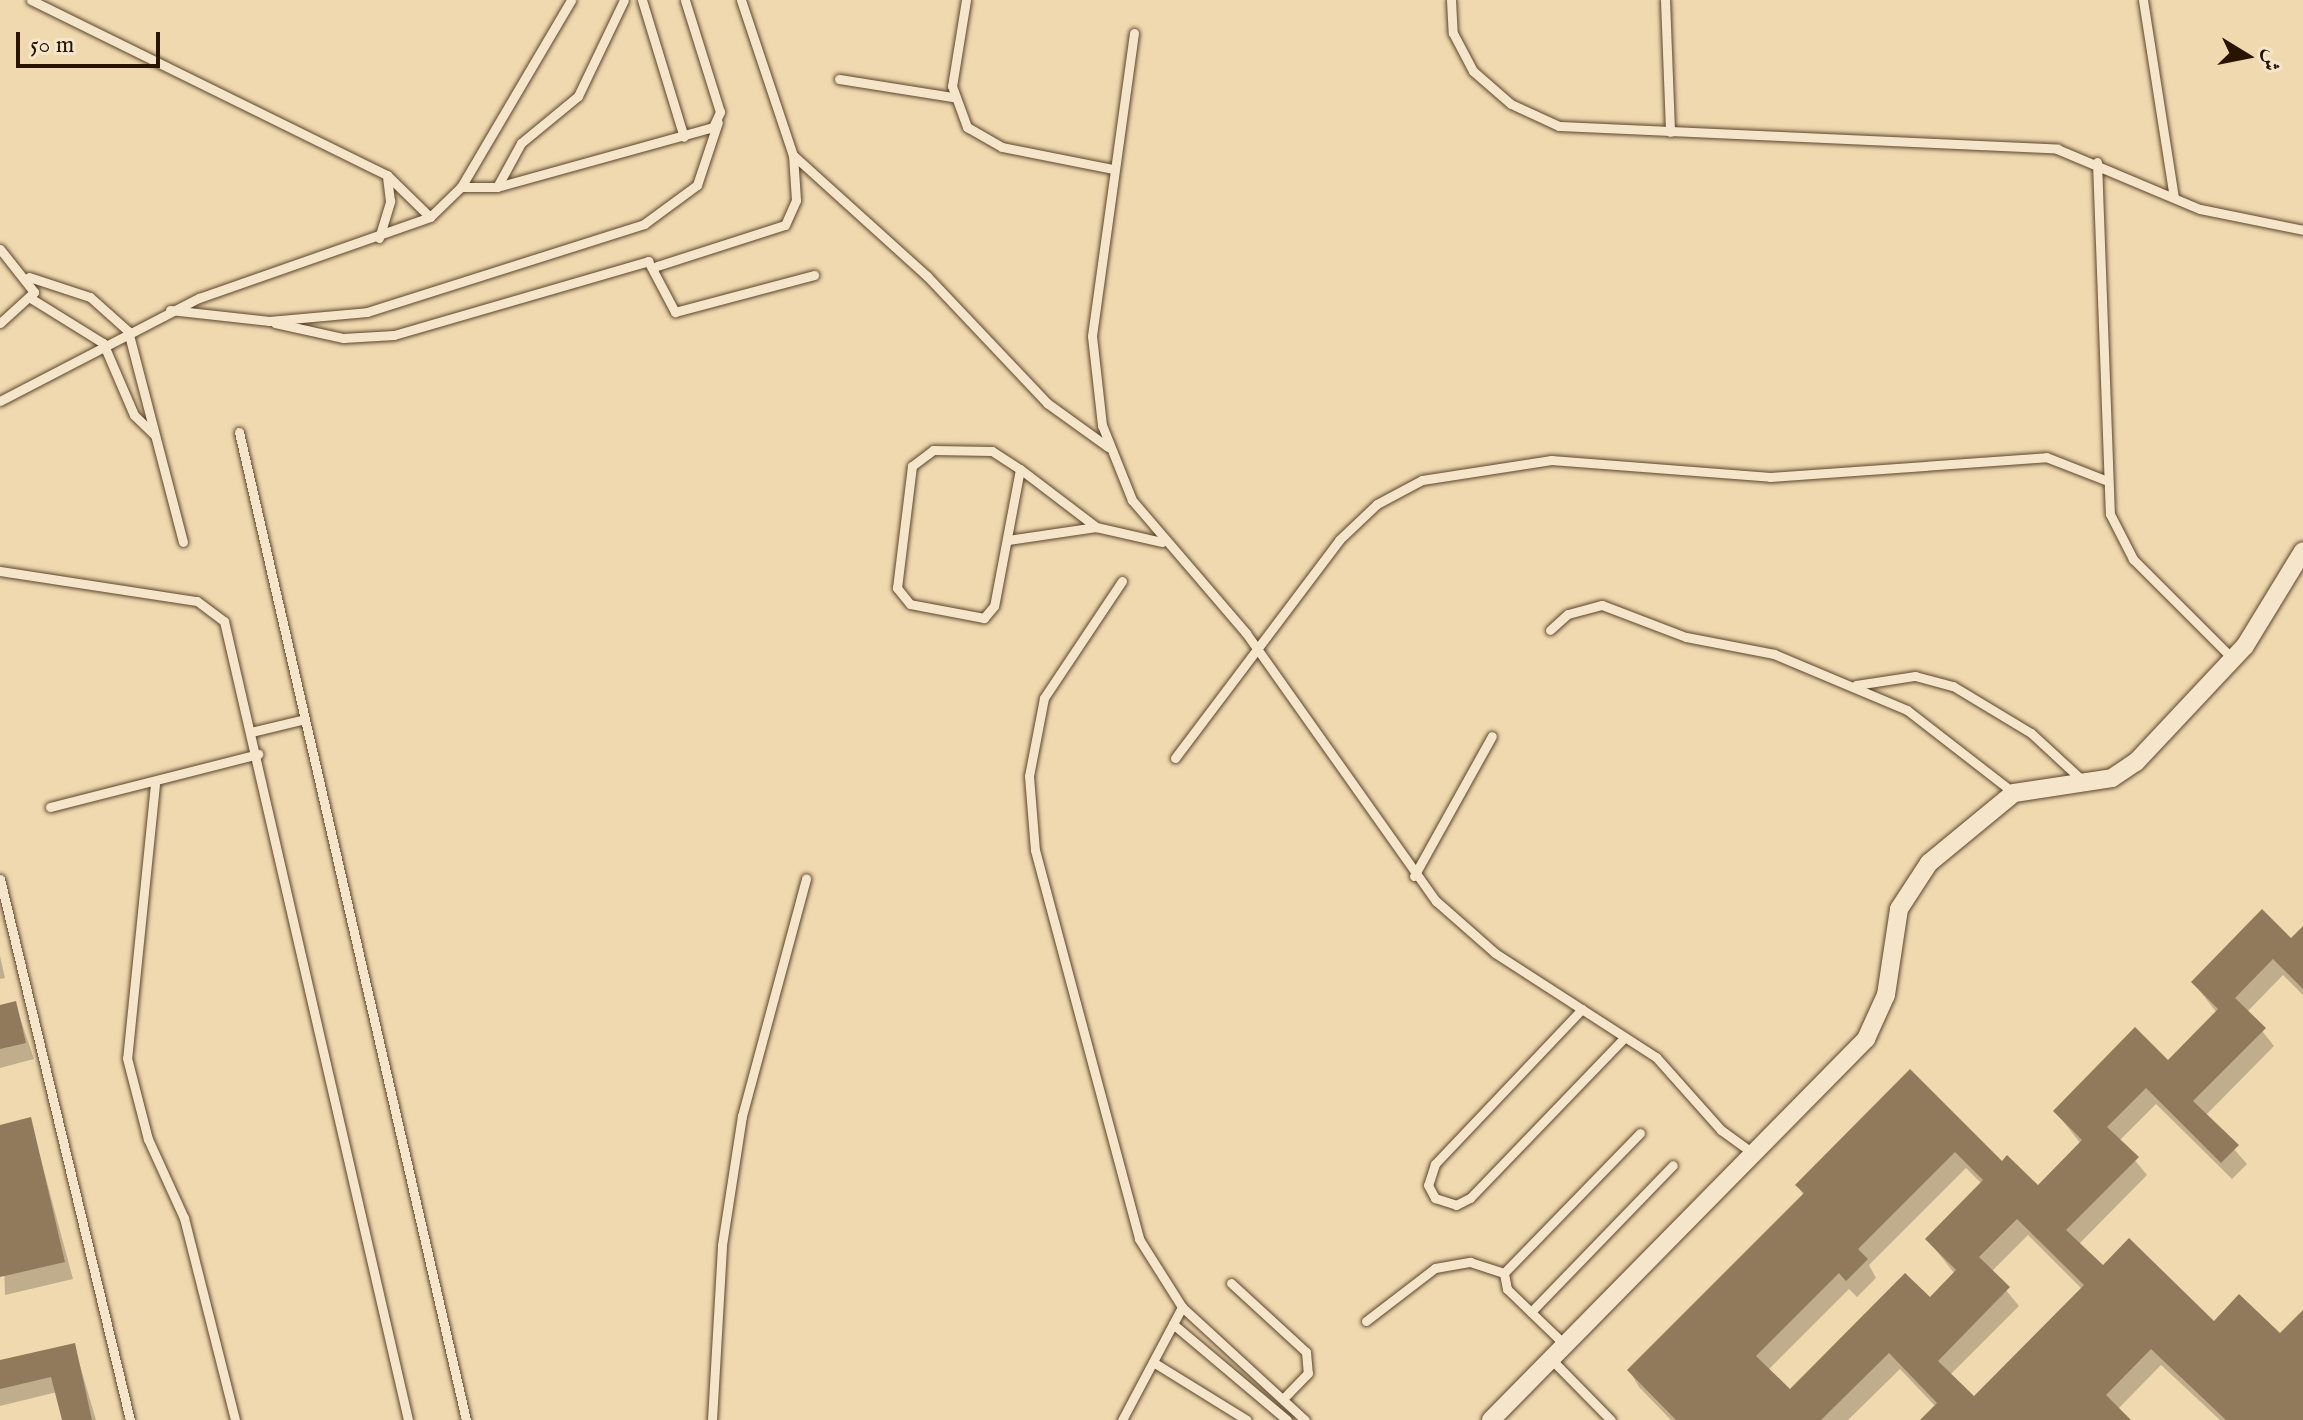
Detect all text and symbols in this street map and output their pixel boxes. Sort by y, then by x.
scale bar [20,16,164,66]
north arrow [2207,16,2287,96]
text: 50 m [30,30,74,61]
text: ش [2255,47,2286,73]

